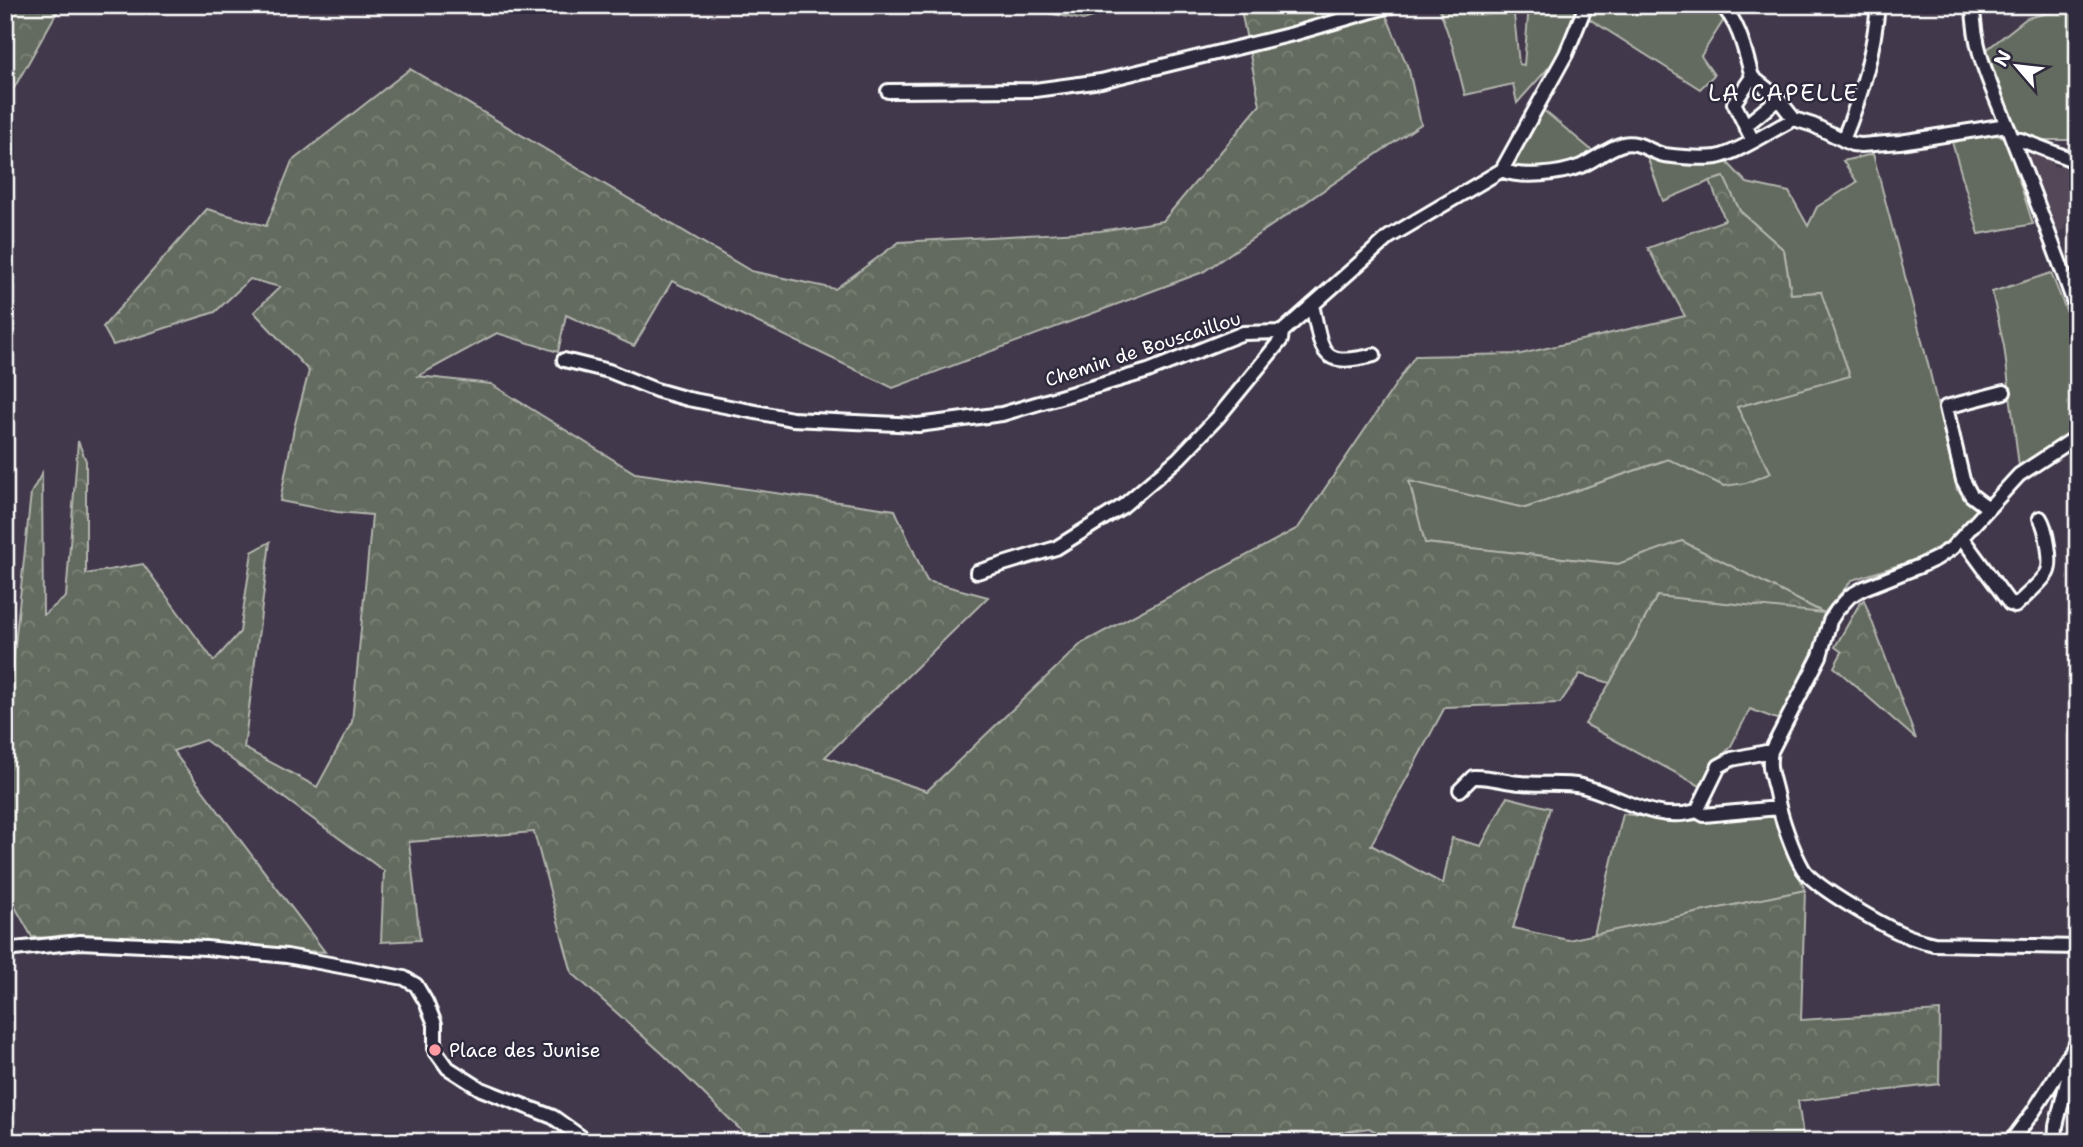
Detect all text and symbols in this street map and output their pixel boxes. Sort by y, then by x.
north arrow [1982,32,2052,102]
text: N [1988,46,2017,71]
district label: LA CAPELLE [1708,78,1860,108]
street label: Chemin de Bouscaillou [1042,306,1244,392]
place label: Place des Junise [449,1038,601,1063]
marker: Place des Junise [427,1042,443,1058]

